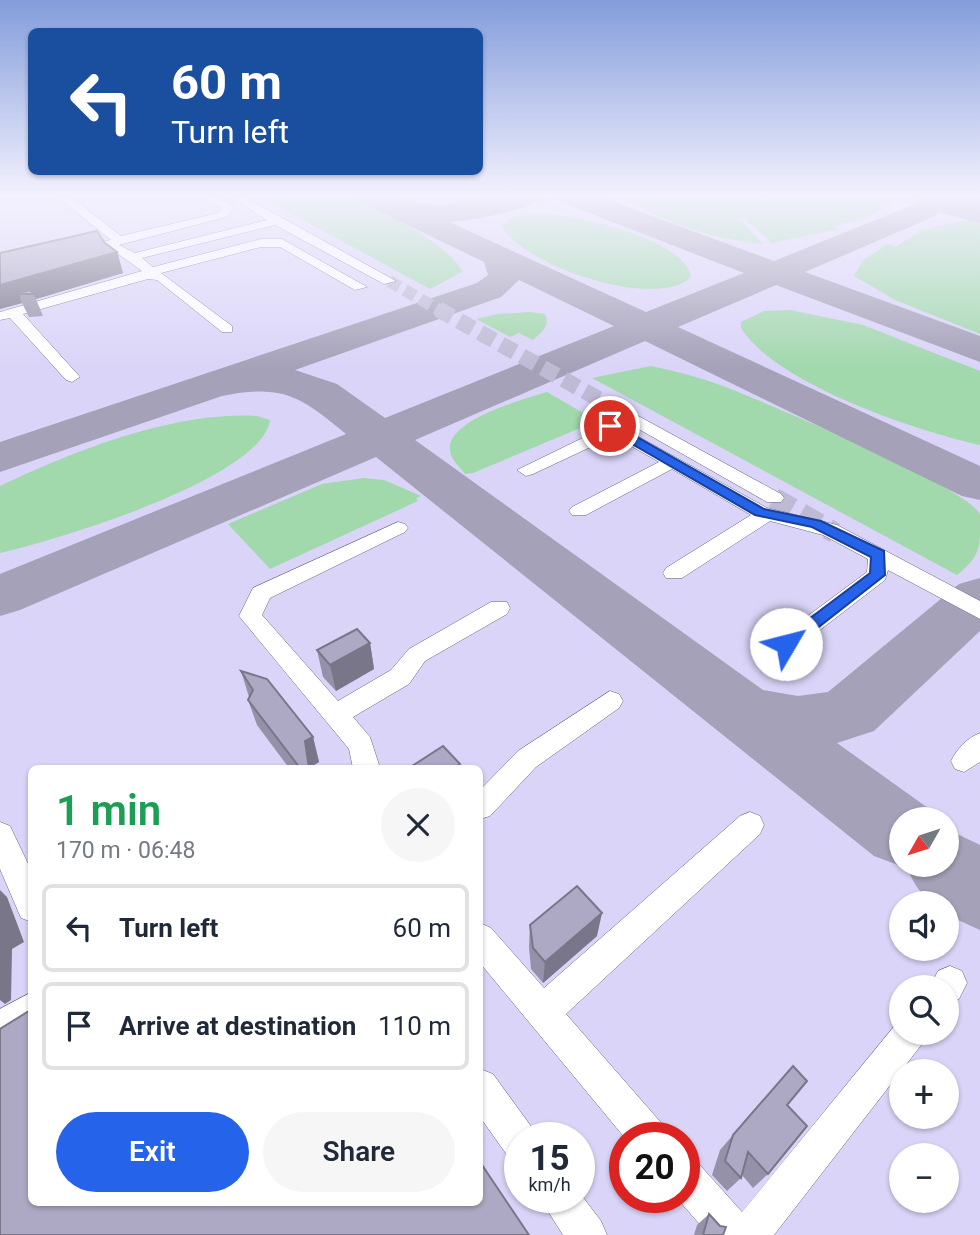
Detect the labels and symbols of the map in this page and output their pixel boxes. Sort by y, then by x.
pin [580,396,640,456]
position arrow [749,607,823,681]
north arrow [889,807,959,877]
speed limit sign: 20 [609,1122,700,1213]

